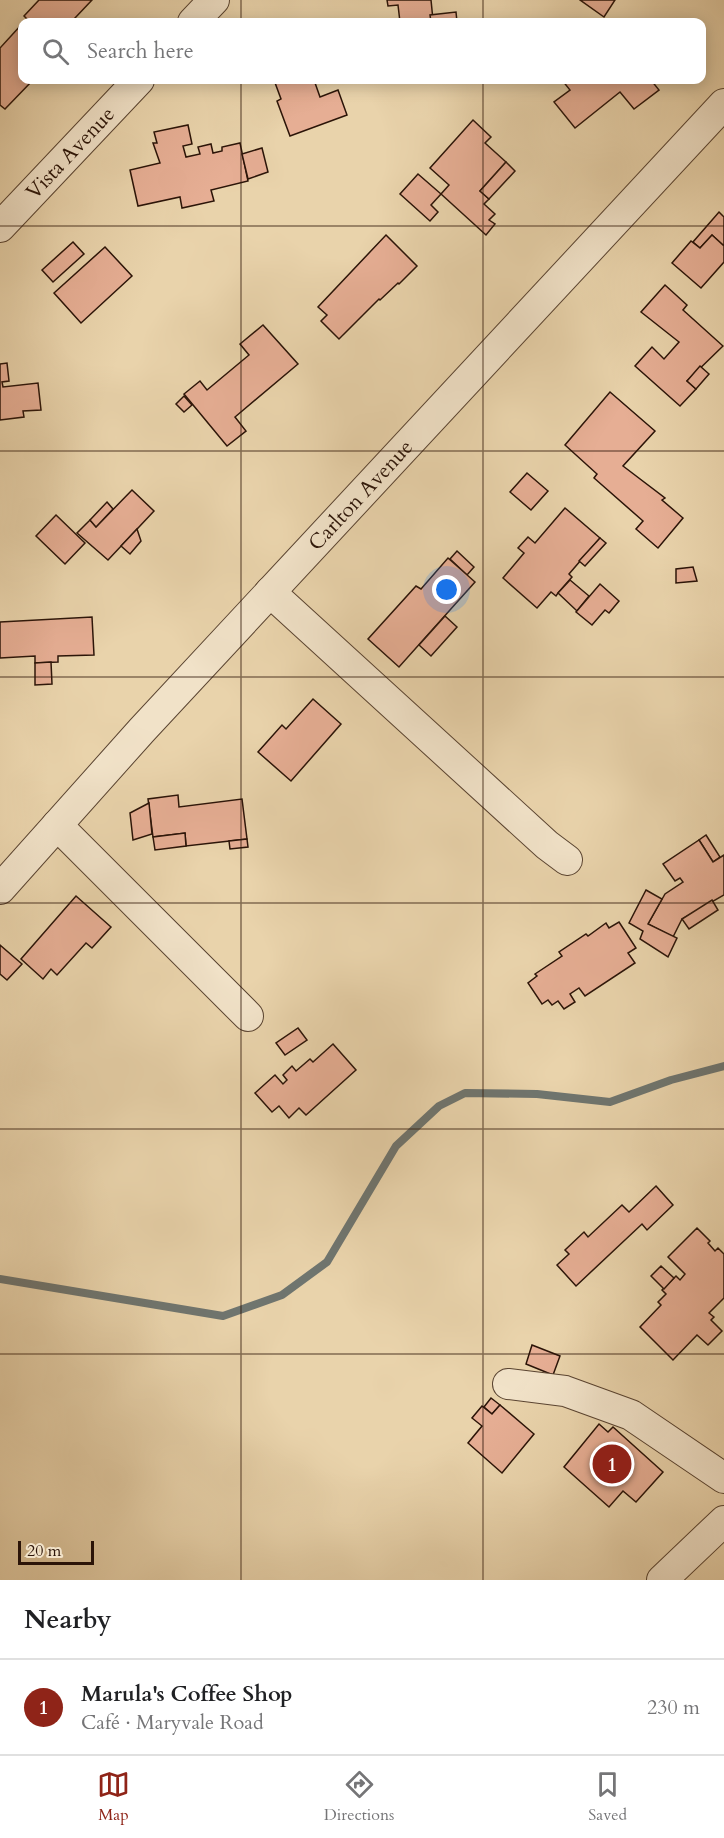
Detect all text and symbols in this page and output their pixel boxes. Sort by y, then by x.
search box [18,18,706,84]
icon: search [39,35,72,68]
text: Search here [87,36,194,66]
street label: Vista Avenue [19,100,121,206]
street label: Carlton Avenue [302,434,420,557]
your location [432,575,461,604]
pin: 1 [592,1442,632,1486]
scale bar [18,1538,94,1566]
text: 20 m [27,1540,61,1562]
text: Nearby [24,1602,112,1637]
text: Marula's Coffee Shop [81,1679,293,1709]
text: 1 [38,1694,49,1721]
text: 230 m [647,1694,700,1721]
text: Café · Maryvale Road [81,1709,264,1736]
tab: Map [97,1768,130,1826]
tab: Directions [324,1768,394,1826]
tab: Saved [588,1768,627,1826]

